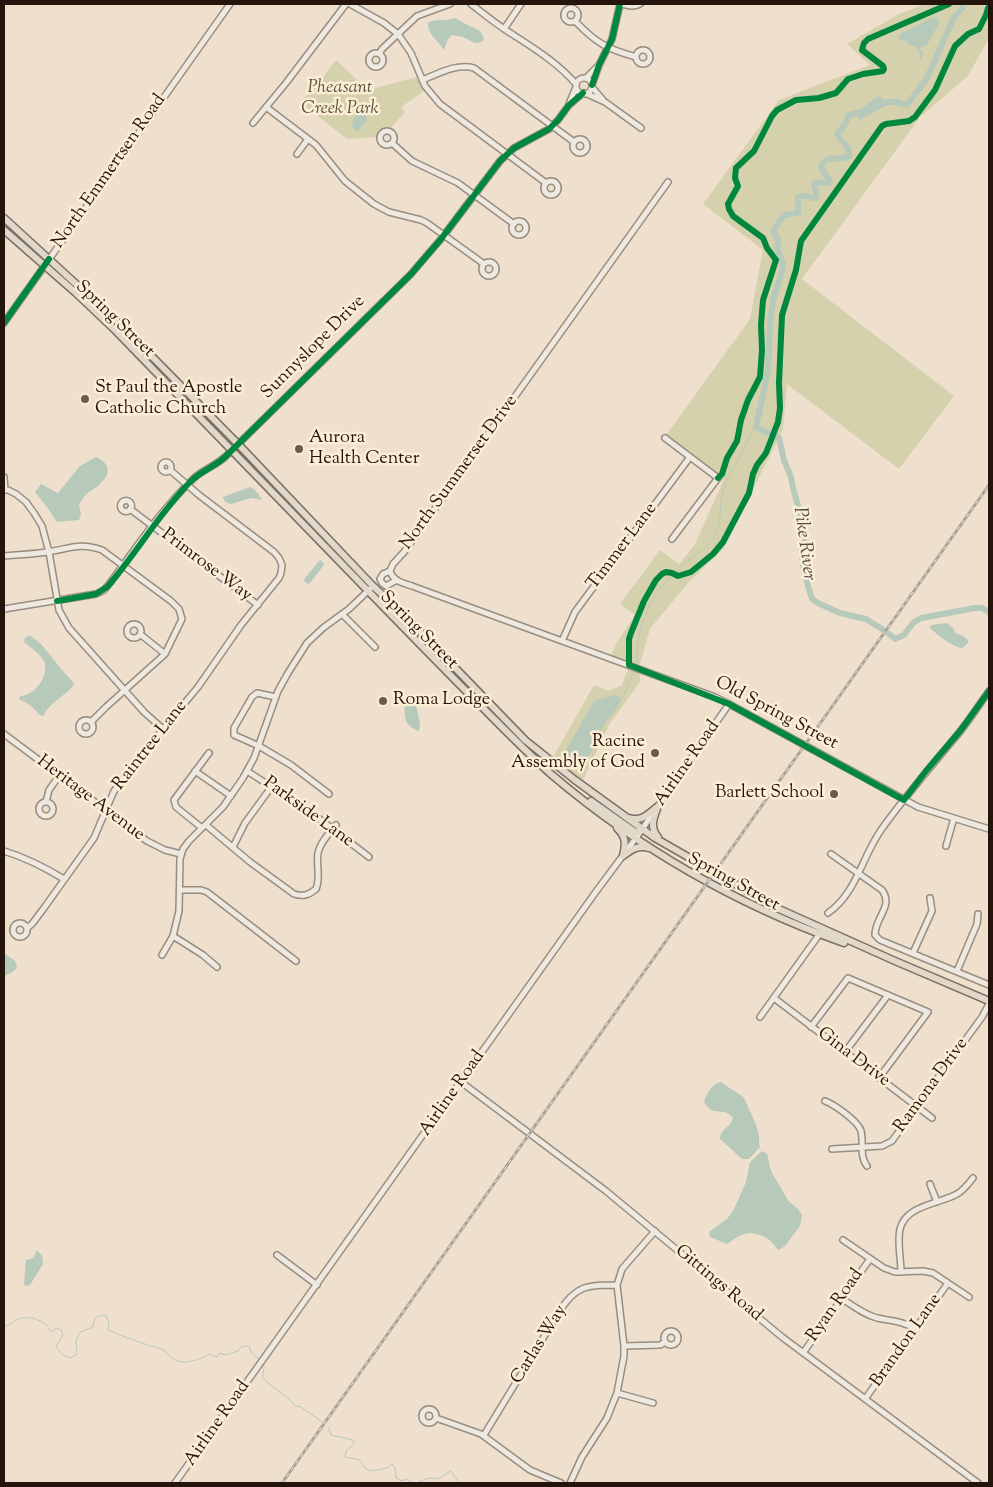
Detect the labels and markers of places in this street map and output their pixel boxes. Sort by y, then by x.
place label: St Paul the Apostle Catholic Church [95,378,242,420]
marker: St Paul the Apostle Catholic Church [79,393,91,405]
place label: Aurora Health Center [309,428,419,470]
marker: Aurora Health Center [293,443,305,455]
place label: Roma Lodge [393,690,490,712]
marker: Roma Lodge [377,695,389,707]
place label: Racine Assembly of God [511,732,645,774]
marker: Racine Assembly of God [649,747,661,759]
place label: Barlett School [715,783,824,805]
marker: Barlett School [828,788,840,800]

